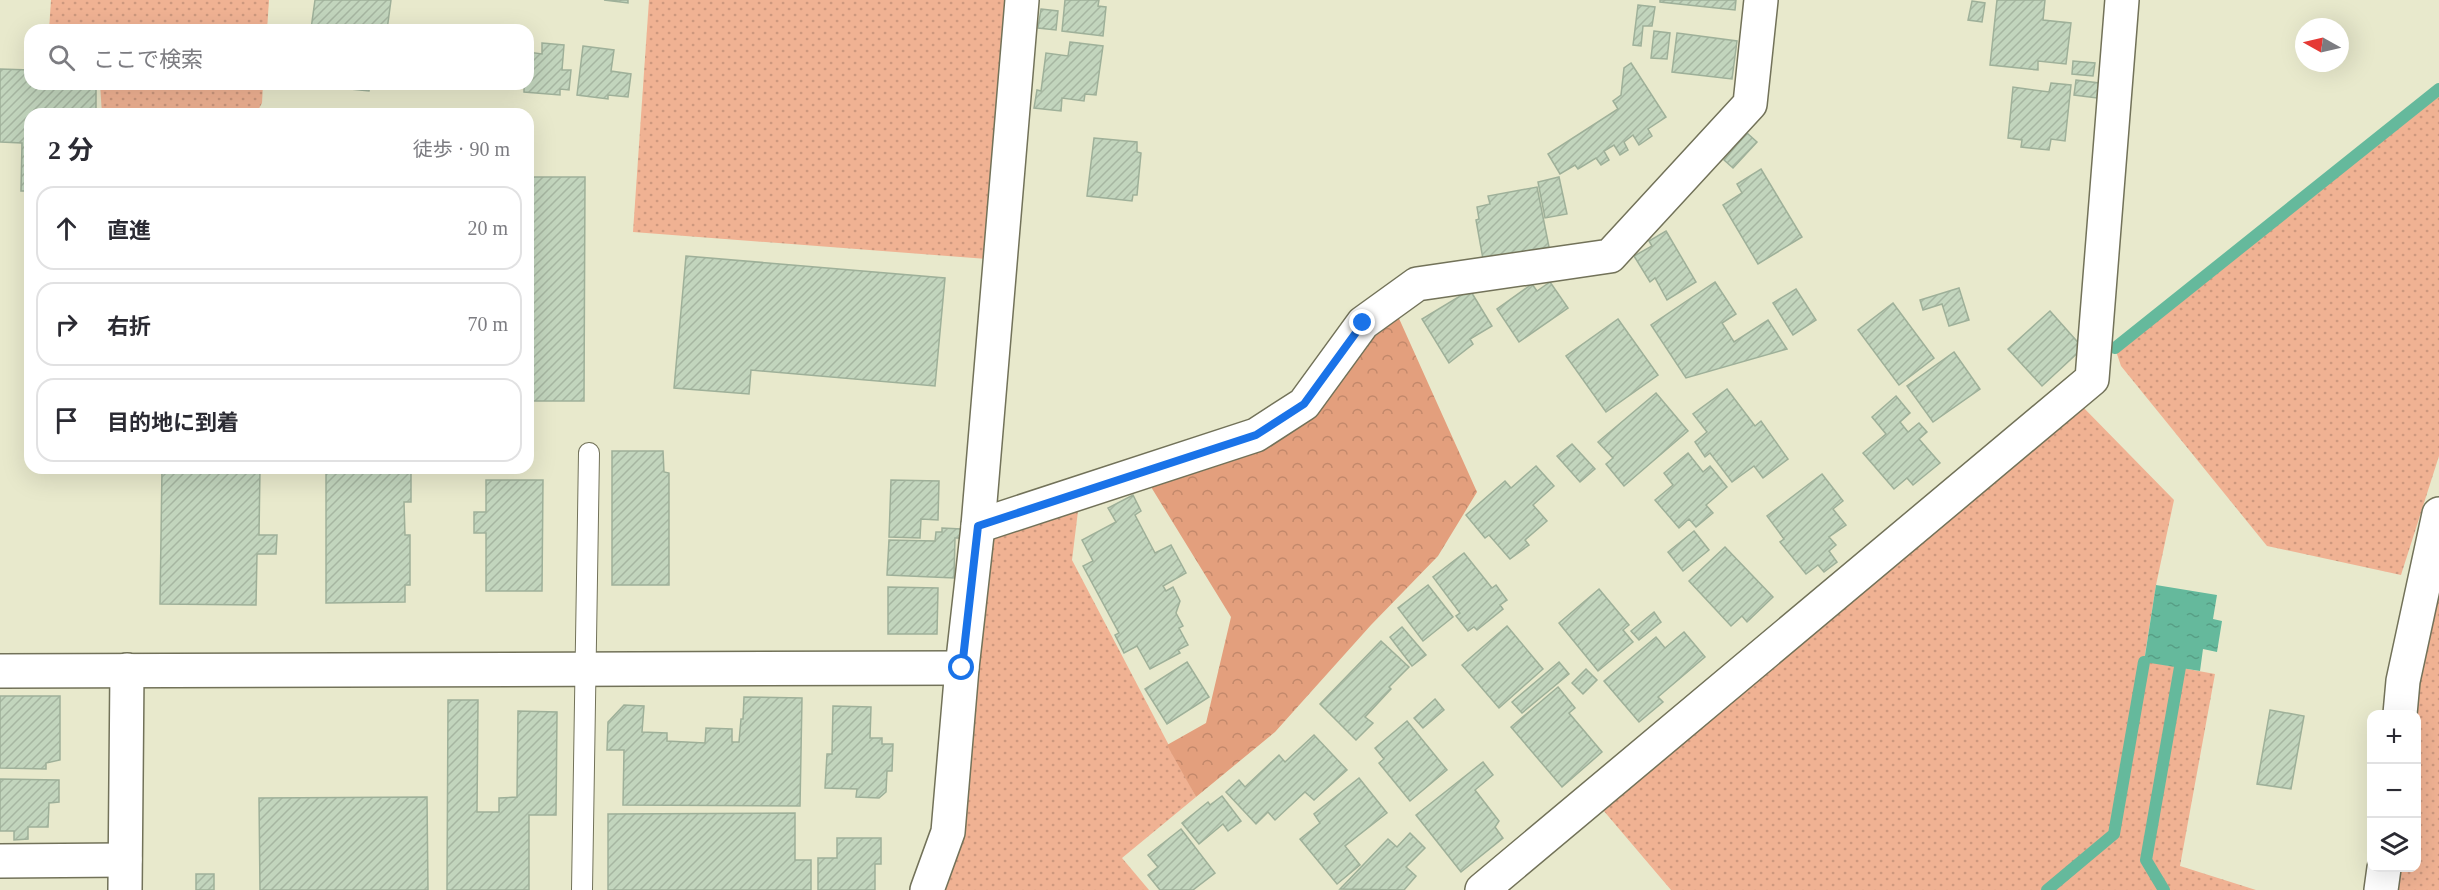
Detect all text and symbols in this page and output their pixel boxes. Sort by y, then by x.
north arrow [2295,18,2349,72]
search box [24,24,534,90]
icon: search [45,41,78,74]
text: ここで検索 [93,47,203,72]
text: 2 分 [48,136,94,165]
text: 徒歩 · 90 m [413,138,510,160]
icon: ahead [50,212,83,245]
text: 20 m [467,217,508,239]
text: 直進 [107,218,151,243]
icon: right [50,308,83,341]
route end [1349,309,1375,335]
text: 70 m [467,313,508,335]
text: 右折 [107,314,151,339]
icon: arrive [50,404,83,437]
text: 目的地に到着 [107,410,239,435]
route start [948,654,974,680]
map controls [2367,710,2421,872]
button: + [2367,710,2421,764]
button: − [2367,764,2421,818]
button: layers [2367,818,2421,872]

